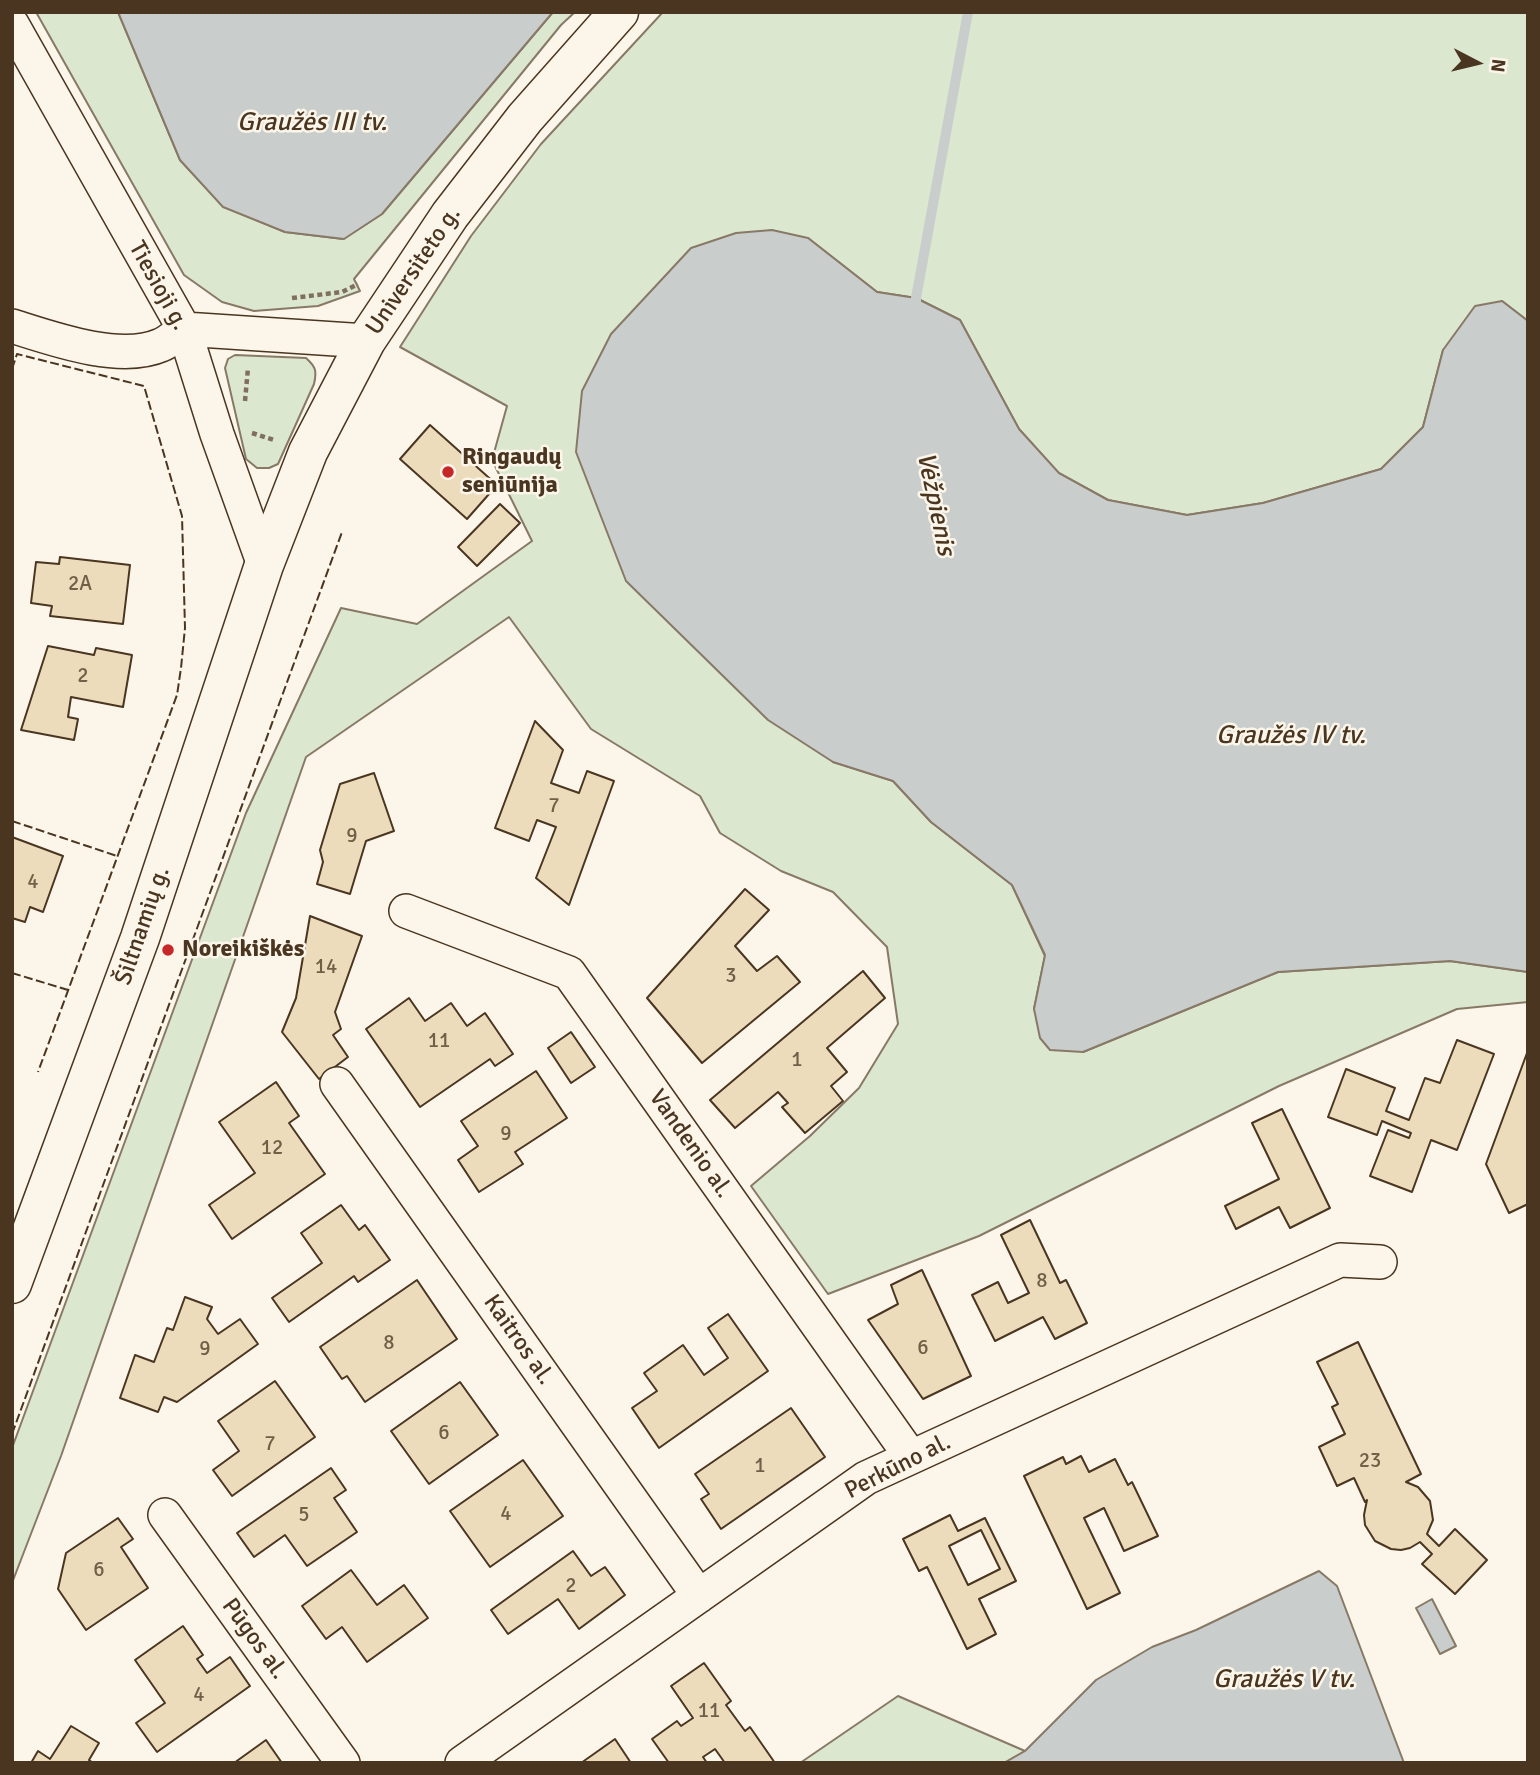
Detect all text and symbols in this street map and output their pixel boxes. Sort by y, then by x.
north arrow [1442,28,1512,98]
text: N [1485,58,1511,74]
water label: Graužės III tv. [237,107,387,139]
street label: Universiteto g. [360,201,468,341]
street label: Tiesioji g. [122,236,194,336]
place label: Ringaudų seniūnija [462,444,561,500]
water label: Vėžpienis [909,450,961,558]
marker: Ringaudų seniūnija [440,464,456,480]
house number: 2A [68,571,92,597]
house number: 2 [77,663,89,689]
water label: Graužės IV tv. [1216,720,1366,752]
house number: 7 [548,793,560,819]
house number: 9 [346,823,358,849]
street label: Šiltnamių g. [109,863,177,989]
house number: 4 [27,869,39,895]
place label: Noreikiškės [182,936,304,964]
marker: Noreikiškės [160,942,176,958]
house number: 14 [315,954,337,980]
house number: 3 [725,963,737,989]
house number: 11 [428,1028,450,1054]
house number: 1 [791,1047,803,1073]
street label: Vandenio al. [642,1084,738,1204]
house number: 9 [500,1121,512,1147]
house number: 12 [261,1135,283,1161]
house number: 8 [1036,1268,1048,1294]
street label: Kaitros al. [477,1289,559,1391]
house number: 8 [383,1330,395,1356]
house number: 6 [917,1335,929,1361]
house number: 9 [199,1336,211,1362]
house number: 6 [438,1420,450,1446]
street label: Perkūno al. [840,1428,956,1506]
house number: 7 [264,1431,276,1457]
house number: 23 [1359,1448,1381,1474]
house number: 1 [754,1453,766,1479]
house number: 4 [500,1501,512,1527]
house number: 5 [298,1502,310,1528]
house number: 6 [93,1557,105,1583]
house number: 2 [565,1573,577,1599]
street label: Pūgos al. [215,1593,293,1685]
water label: Graužės V tv. [1213,1664,1355,1696]
house number: 4 [193,1682,205,1708]
house number: 11 [698,1698,720,1724]

